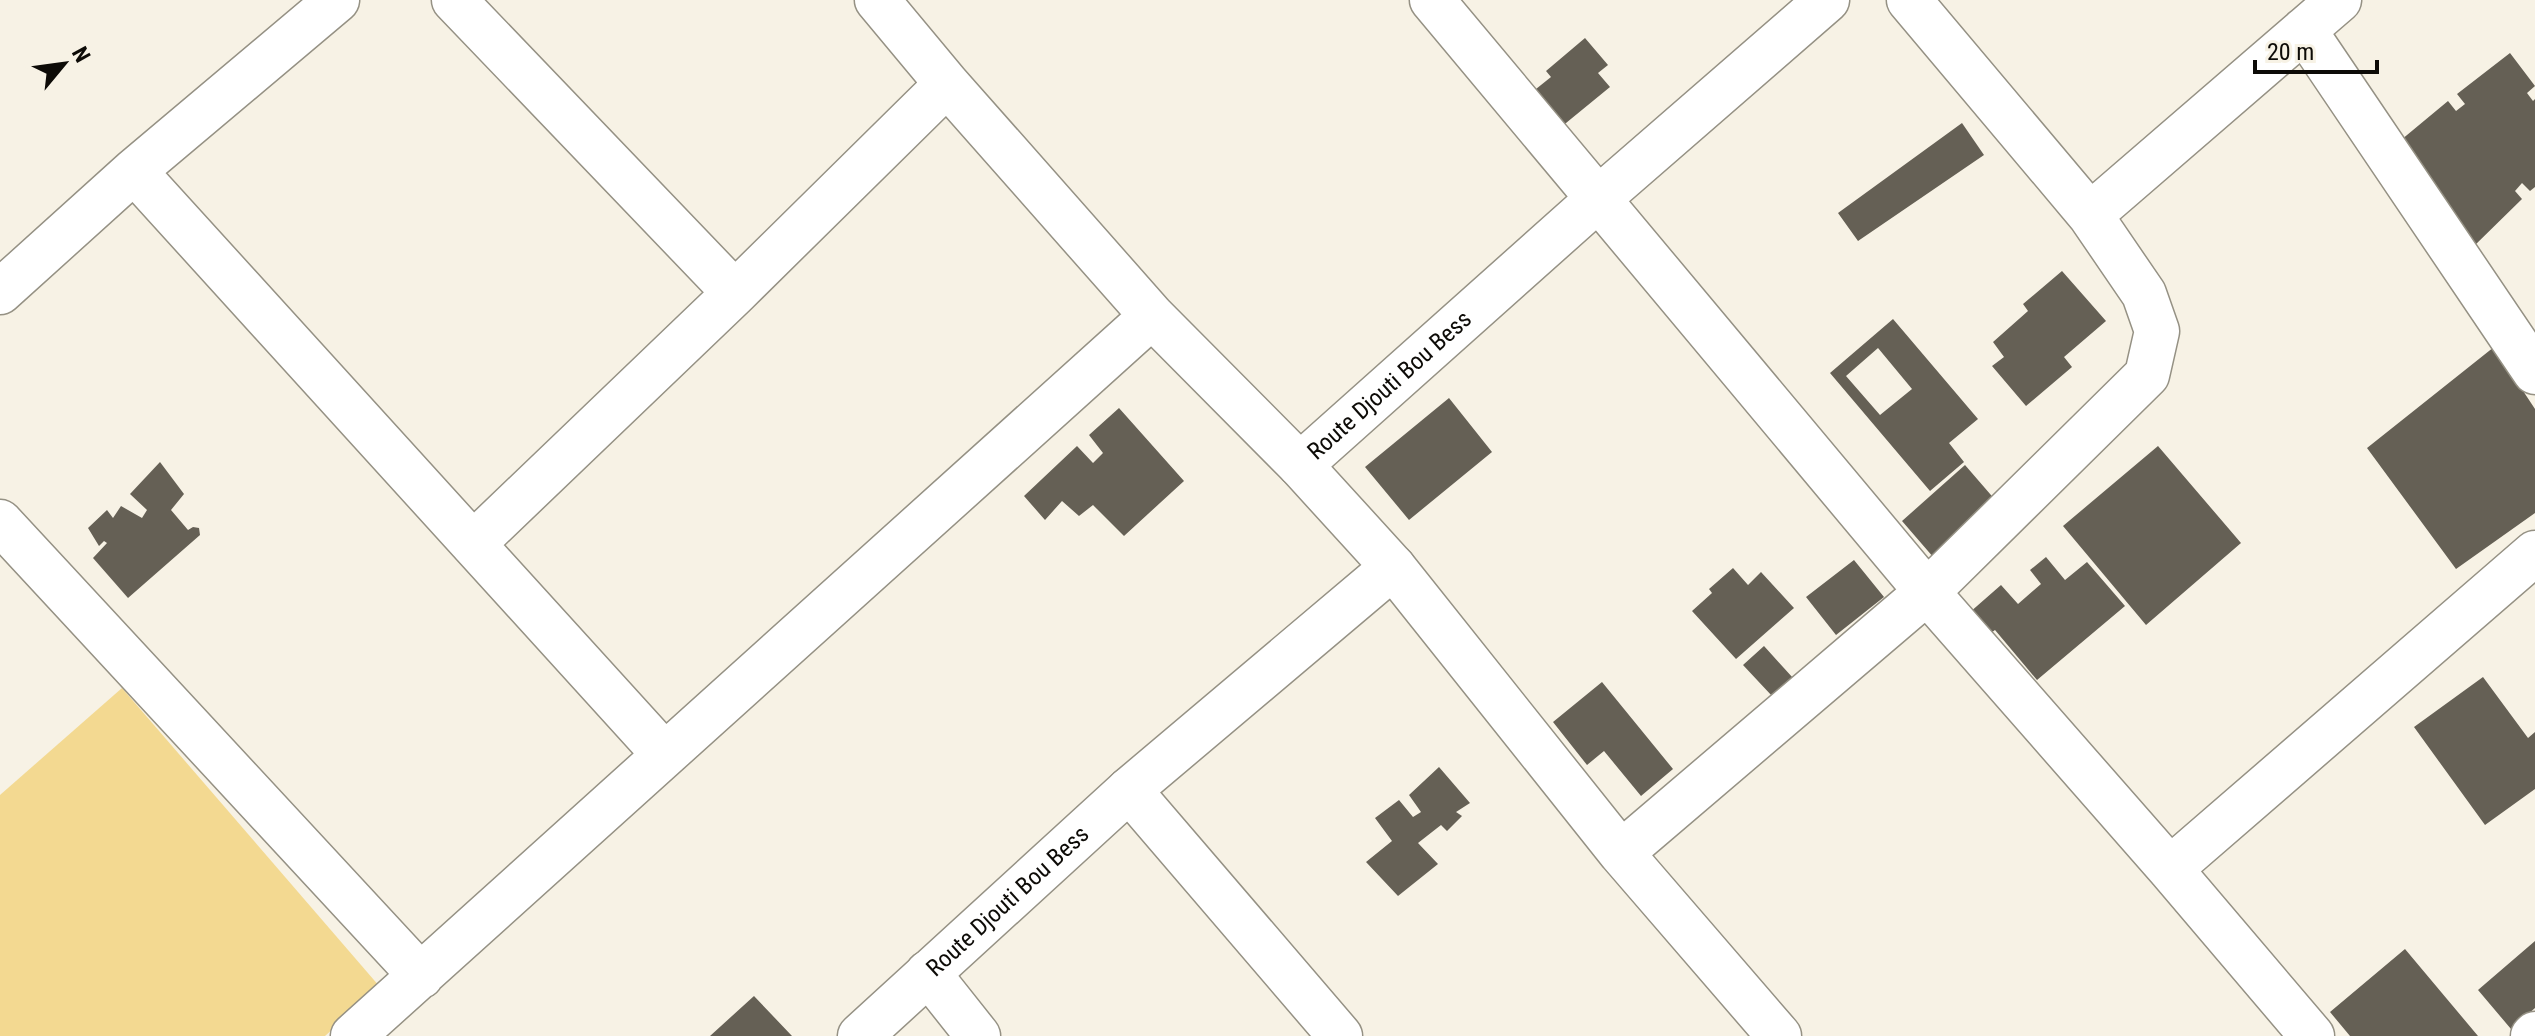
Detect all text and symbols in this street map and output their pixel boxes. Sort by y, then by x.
north arrow [24,24,104,104]
scale bar [2255,24,2377,74]
text: 20 m [2267,38,2314,66]
text: N [67,43,95,67]
street label: Route Djouti Bou Bess [1302,305,1477,465]
street label: Route Djouti Bou Bess [921,820,1094,982]

